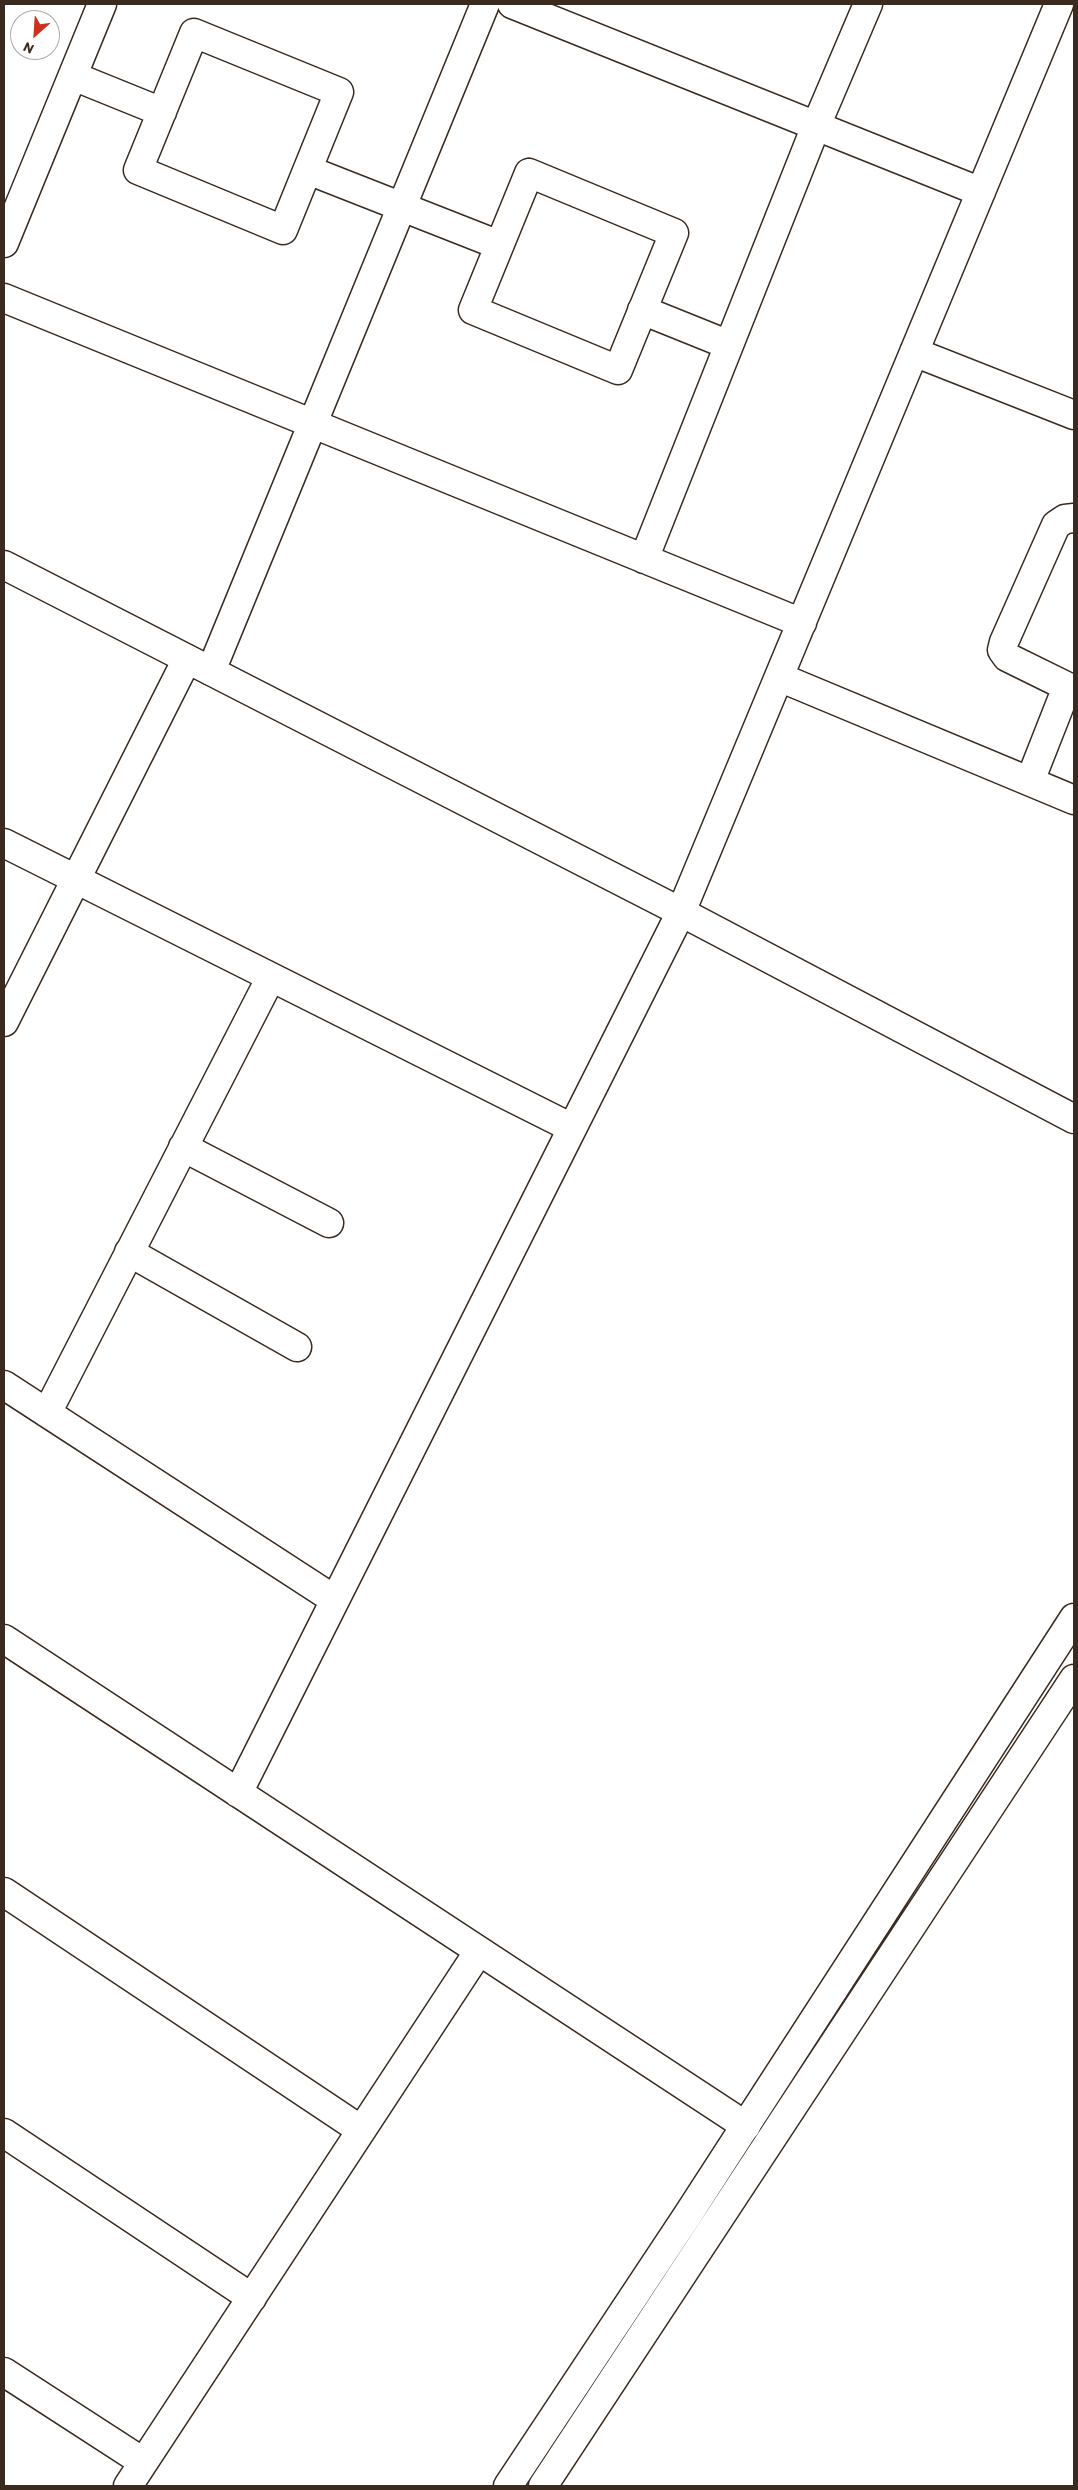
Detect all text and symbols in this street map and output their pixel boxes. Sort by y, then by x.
north arrow [10,10,60,60]
text: N [21,38,37,58]

